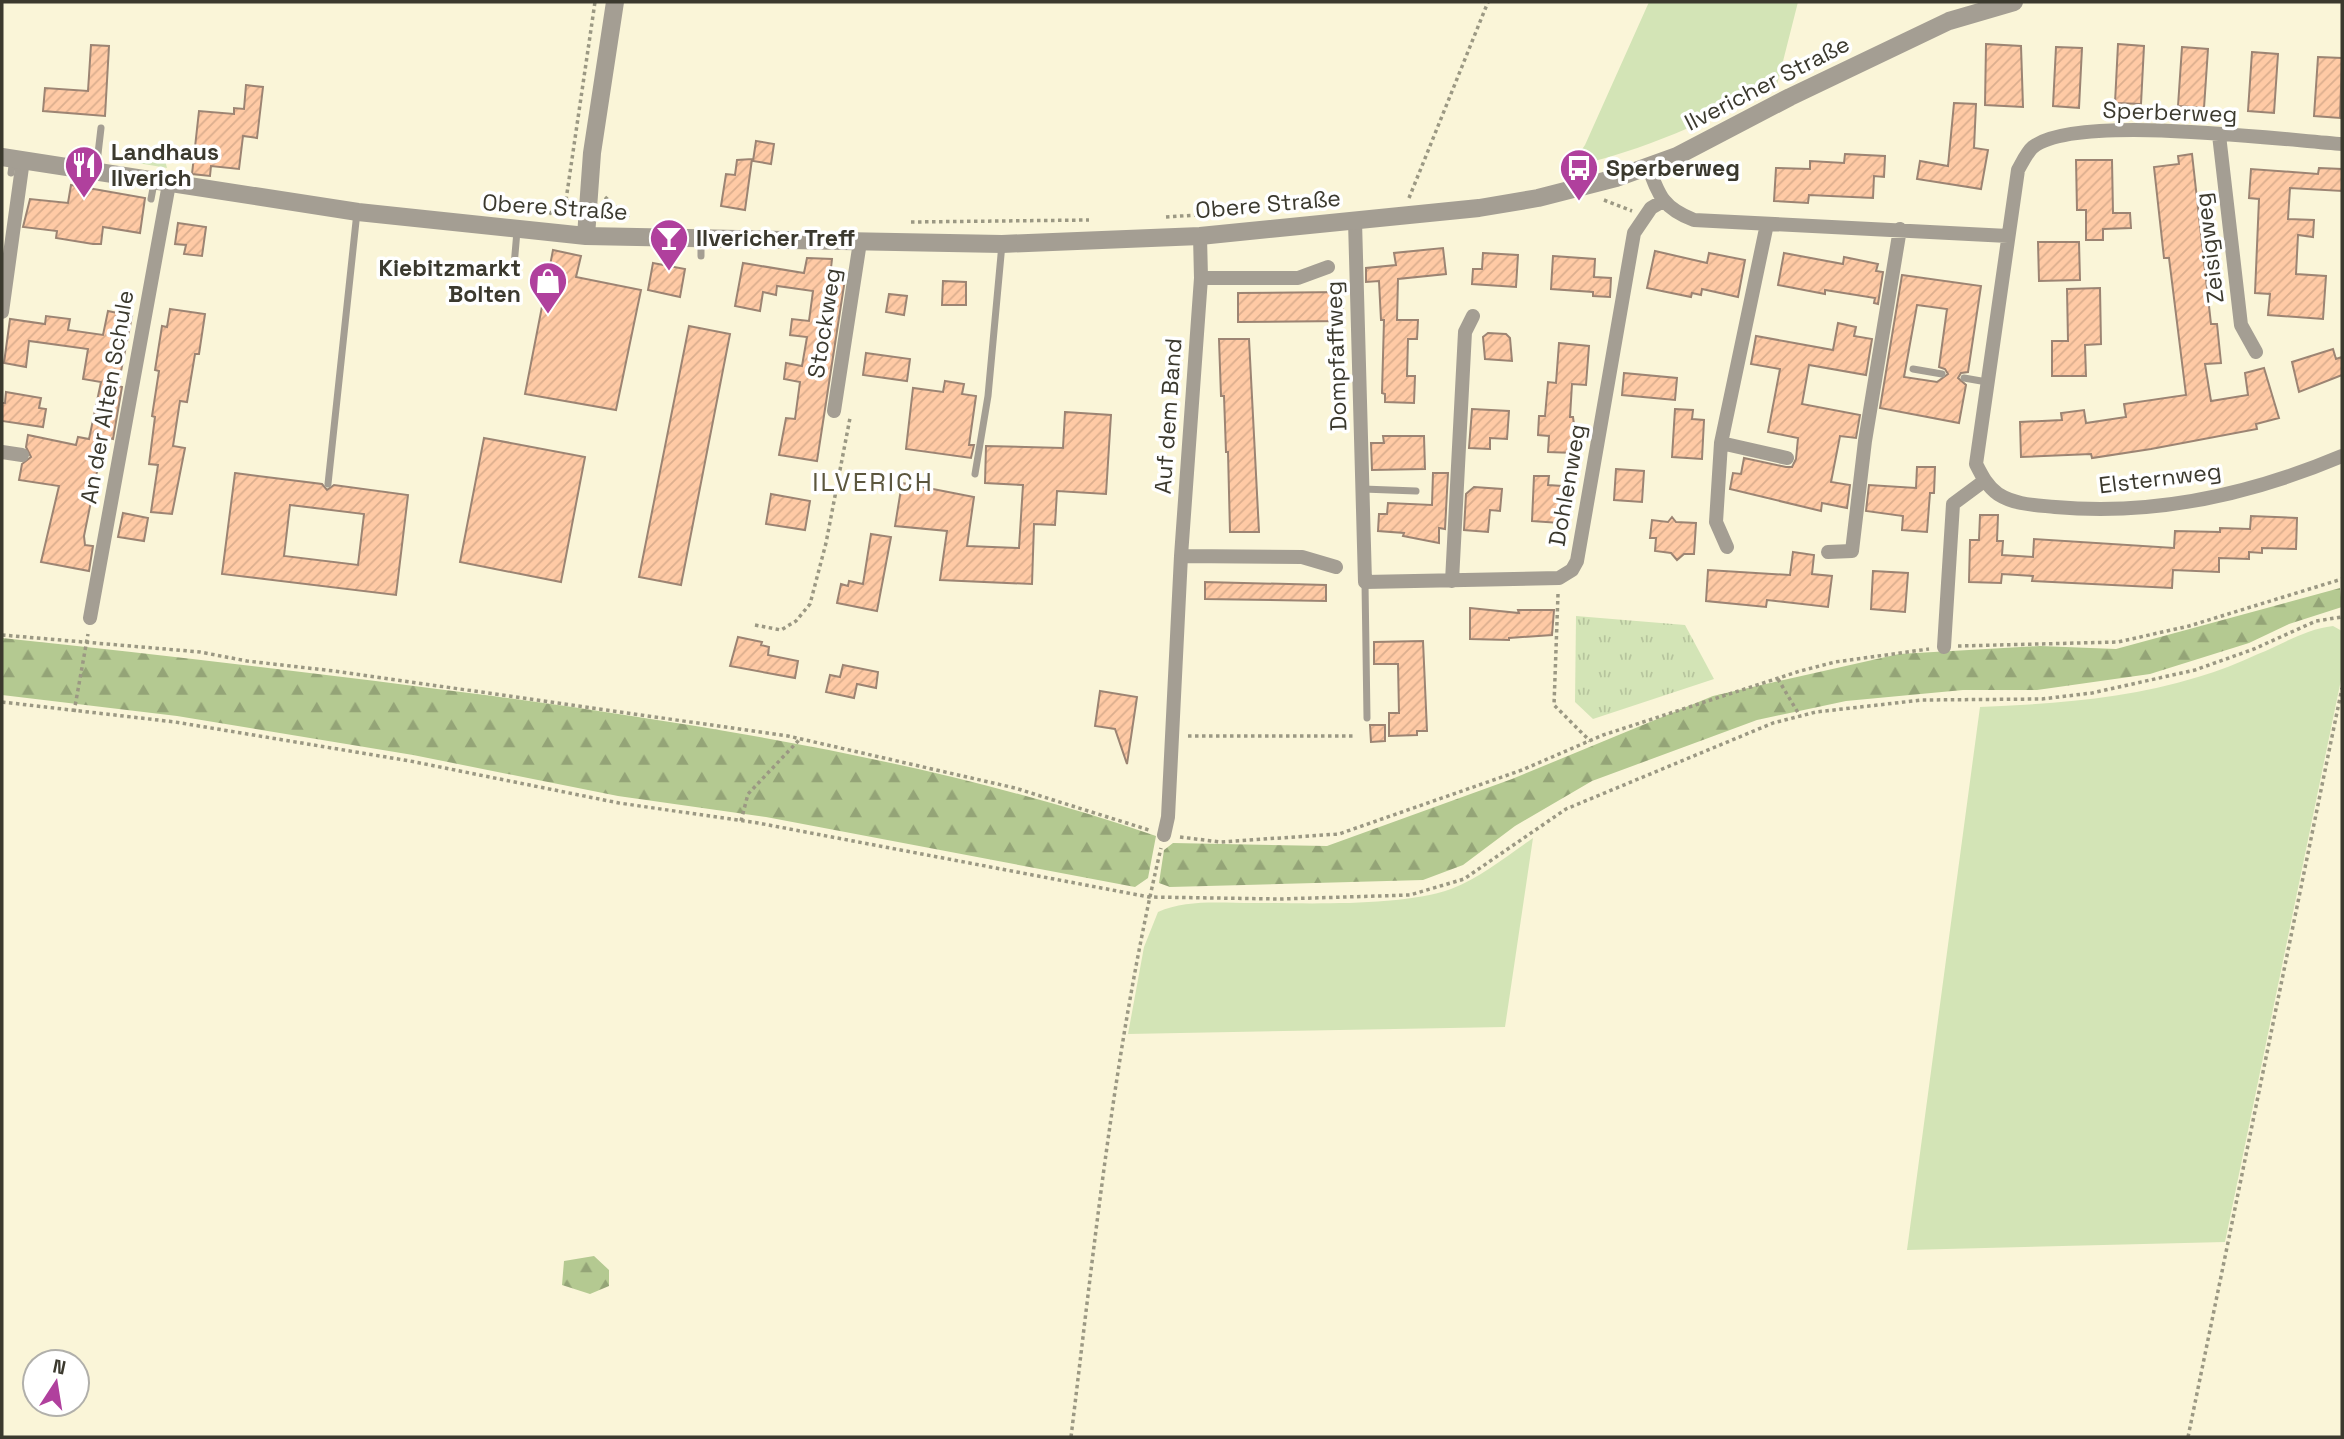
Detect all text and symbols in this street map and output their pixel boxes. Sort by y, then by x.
street label: Ilvericher Straße [1679,28,1855,138]
street label: Sperberweg [2102,95,2238,129]
place label: Landhaus Ilverich [111,137,219,193]
restaurant icon: Landhaus Ilverich [63,144,105,199]
bus stop icon: Sperberweg [1558,147,1600,202]
place label: Sperberweg [1606,153,1740,183]
street label: Obere Straße [1194,183,1342,225]
street label: Obere Straße [481,187,629,227]
street label: Zeisigweg [2187,191,2231,305]
bar icon: Ilvericher Treff [648,217,690,272]
place label: Ilvericher Treff [696,223,855,253]
place label: Kiebitzmarkt Bolten [379,253,521,309]
shop icon: Kiebitzmarkt Bolten [527,260,569,315]
street label: Stockweg [800,266,848,380]
street label: Dompfaffweg [1318,280,1354,432]
street label: An der Alten Schule [73,288,141,506]
street label: Auf dem Band [1148,337,1188,495]
street label: Dohlenweg [1542,422,1592,548]
street label: Elsternweg [2097,456,2223,500]
district label: ILVERICH [812,465,934,499]
north arrow [21,1348,91,1418]
text: N [51,1353,68,1380]

